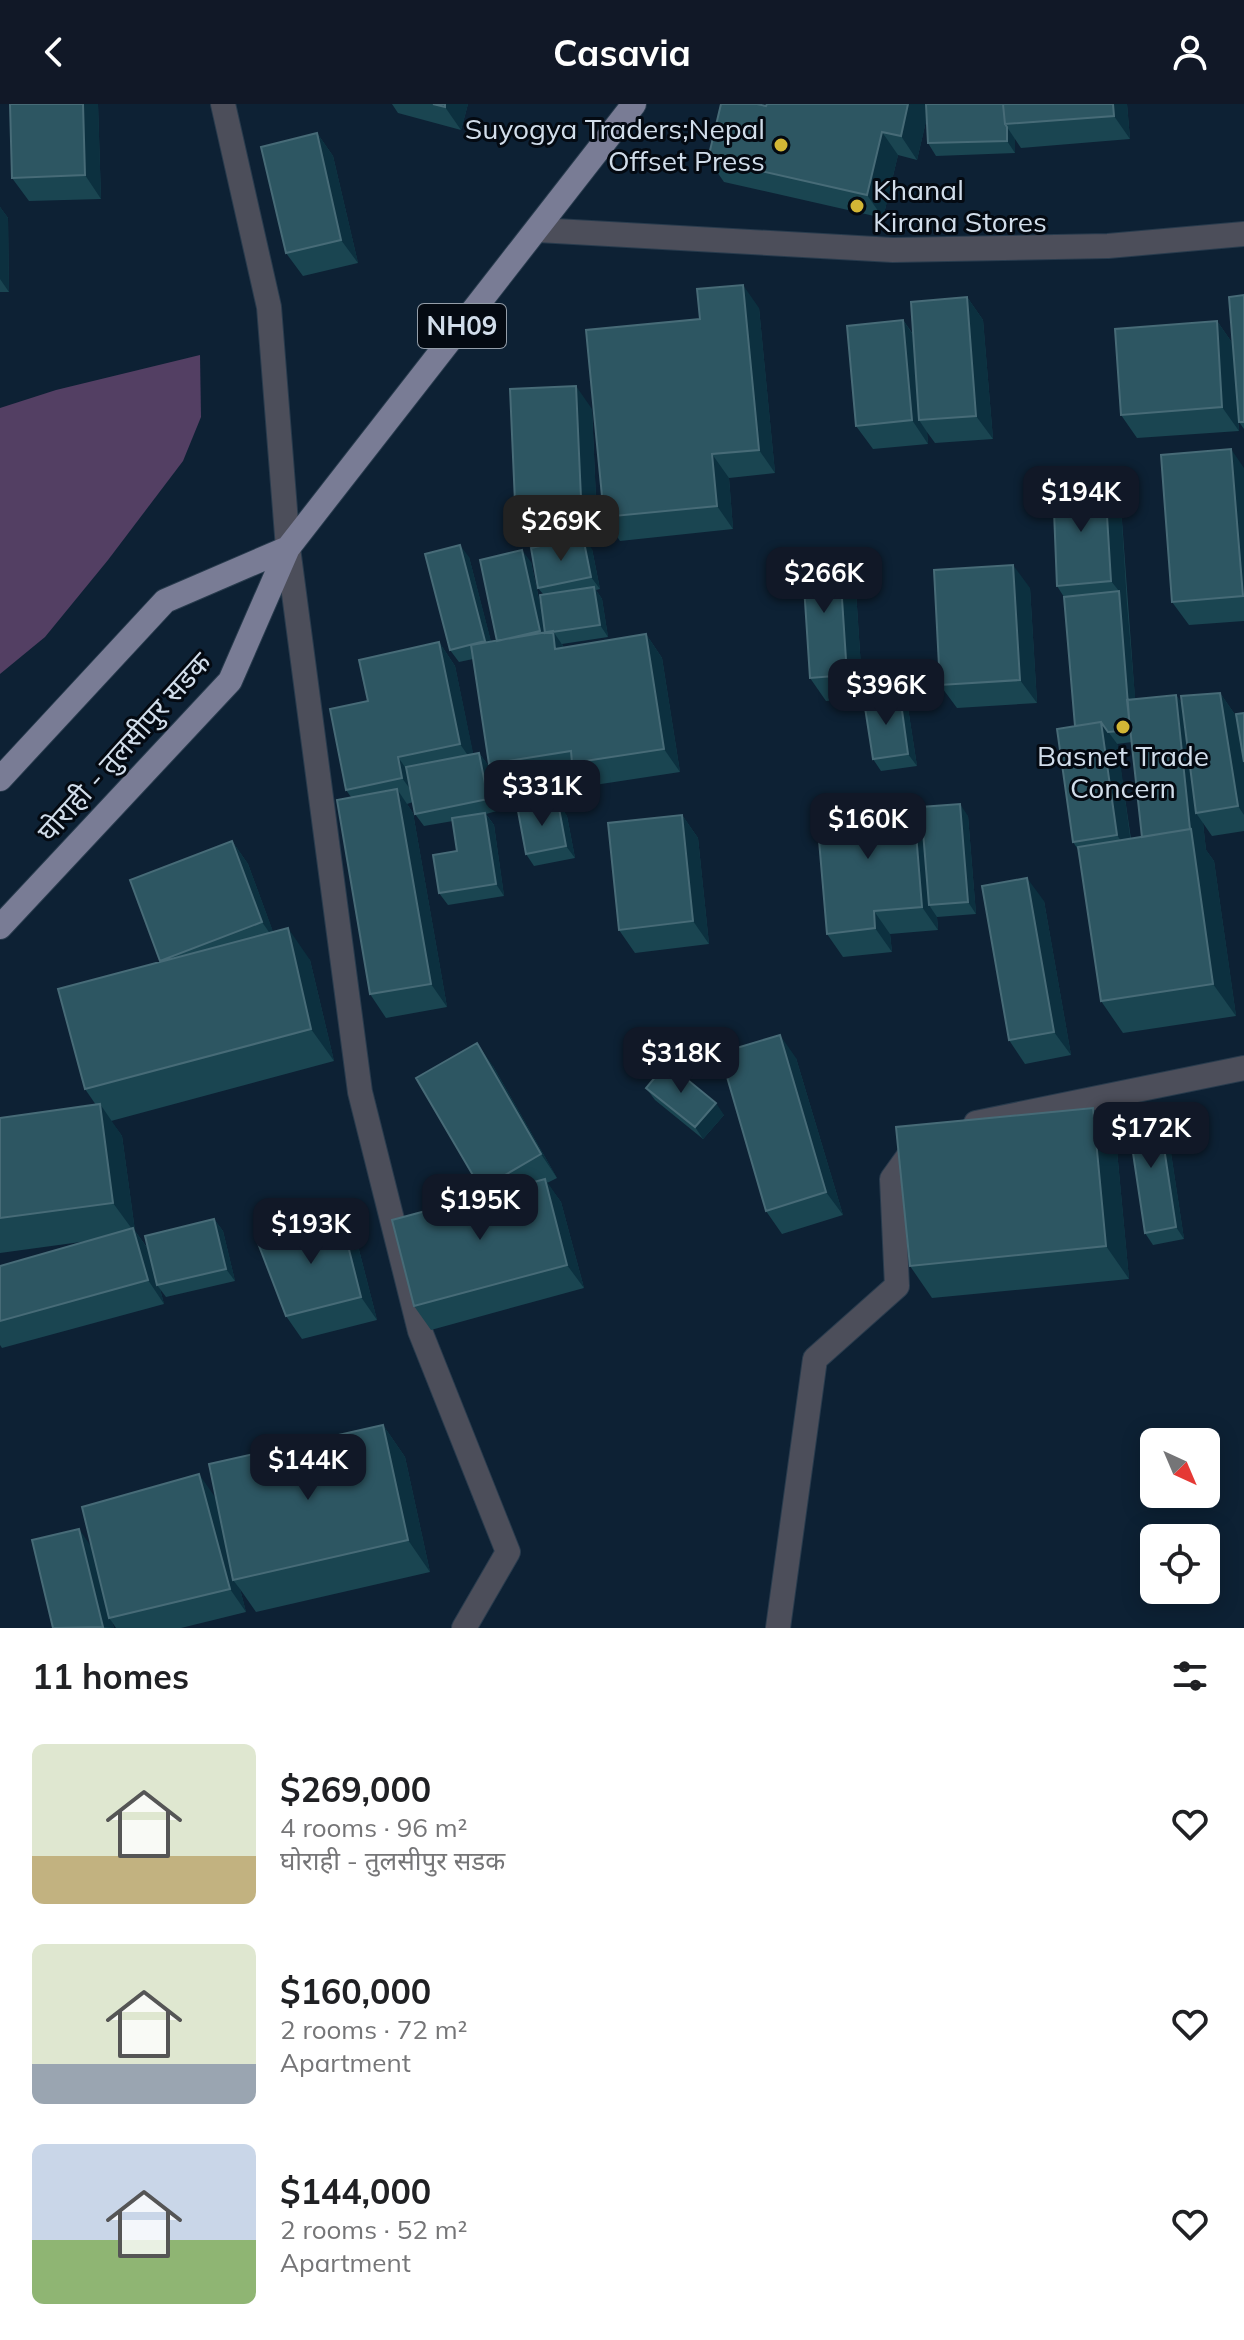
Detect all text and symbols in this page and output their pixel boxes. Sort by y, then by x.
icon: back [32,30,76,74]
text: Casavia [553,30,691,75]
icon: person [1168,30,1212,74]
place label: Suyogya Traders;Nepal Offset Press [465,111,765,178]
marker: Suyogya Traders;Nepal Offset Press [772,136,790,154]
place label: Khanal Kirana Stores [873,172,1047,239]
marker: Khanal Kirana Stores [848,197,866,215]
road number: NH09 [418,304,506,348]
pin: $194K [1025,466,1137,534]
text: $194K [1041,475,1121,508]
pin: $269K [505,495,617,563]
text: $269K [521,504,601,537]
pin: $266K [768,547,880,615]
text: $266K [784,556,864,589]
street label: घोराही - तुलसीपुर सडक [30,645,219,849]
pin: $396K [830,659,942,727]
text: $396K [846,668,926,701]
marker: Basnet Trade Concern [1114,718,1132,736]
place label: Basnet Trade Concern [1037,738,1209,805]
pin: $331K [486,760,598,828]
text: $331K [502,769,582,802]
pin: $160K [812,793,924,861]
text: $160K [828,802,908,835]
pin: $318K [625,1027,737,1095]
text: $318K [641,1036,721,1069]
pin: $172K [1095,1102,1207,1170]
text: $172K [1111,1111,1191,1144]
pin: $195K [424,1174,536,1242]
text: $195K [440,1183,520,1216]
pin: $193K [255,1198,367,1266]
text: $193K [271,1207,351,1240]
north arrow [1140,1428,1220,1508]
map controls [1140,1428,1220,1604]
pin: $144K [252,1434,364,1502]
text: $144K [268,1443,348,1476]
button: locate [1140,1524,1220,1604]
icon: filters [1168,1654,1212,1698]
text: 11 homes [32,1655,189,1698]
text: $269,000 [280,1768,431,1811]
icon: home [96,1776,192,1872]
icon: heart [1168,1802,1212,1846]
text: 4 rooms · 96 m² [280,1811,467,1844]
text: घोराही - तुलसीपुर सडक [280,1844,505,1877]
text: $160,000 [280,1970,431,2013]
icon: home [96,1976,192,2072]
icon: heart [1168,2002,1212,2046]
text: 2 rooms · 72 m² [280,2013,467,2046]
text: Apartment [280,2046,411,2079]
text: $144,000 [280,2170,431,2213]
icon: home [96,2176,192,2272]
icon: heart [1168,2202,1212,2246]
text: 2 rooms · 52 m² [280,2213,467,2246]
text: Apartment [280,2246,411,2279]

